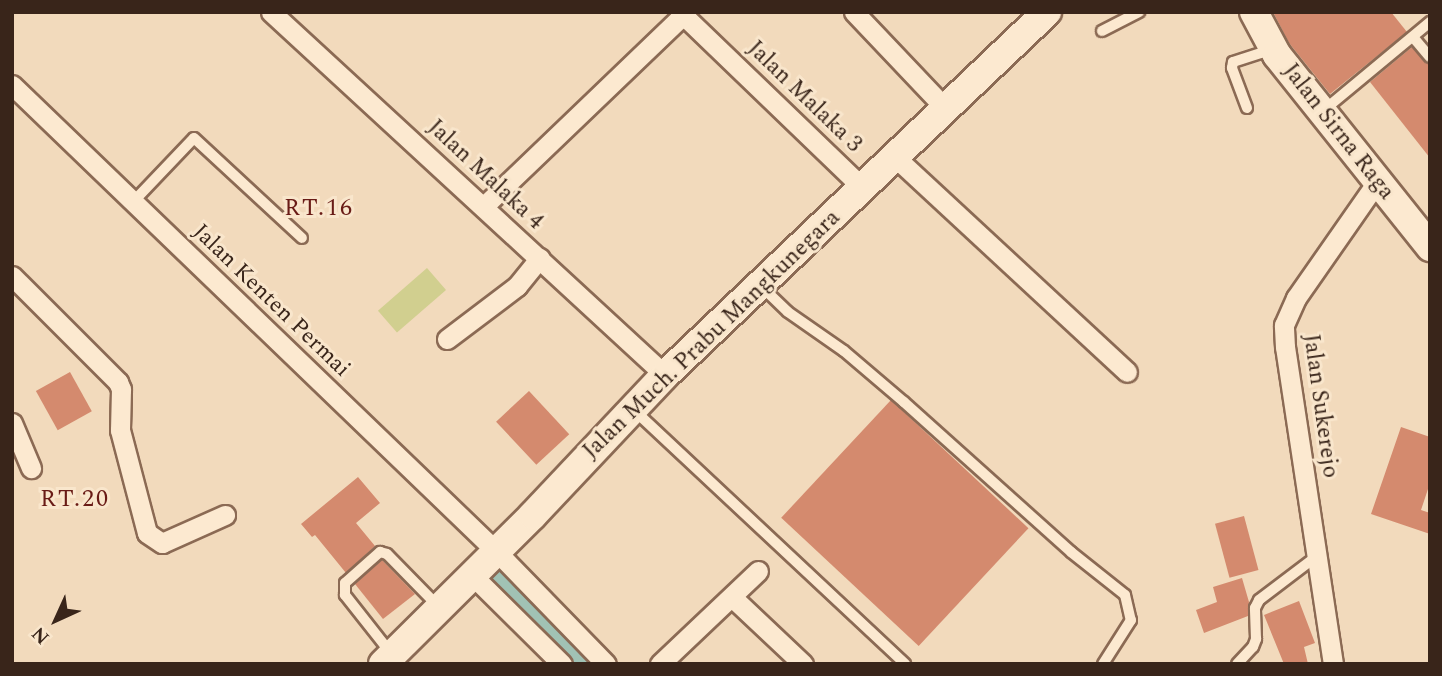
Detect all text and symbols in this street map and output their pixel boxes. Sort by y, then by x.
street label: Jalan Malaka 3 [741,35,867,159]
street label: Jalan Sirna Raga [1276,58,1400,206]
street label: Jalan Malaka 4 [421,114,549,236]
district label: RT.16 [285,195,353,223]
street label: Jalan Much. Prabu Mangkunegara [578,205,846,465]
street label: Jalan Kenten Permai [187,219,355,383]
street label: Jalan Sukerejo [1296,332,1344,480]
district label: RT.20 [41,486,109,514]
north arrow [21,585,91,655]
text: N [25,619,57,651]

